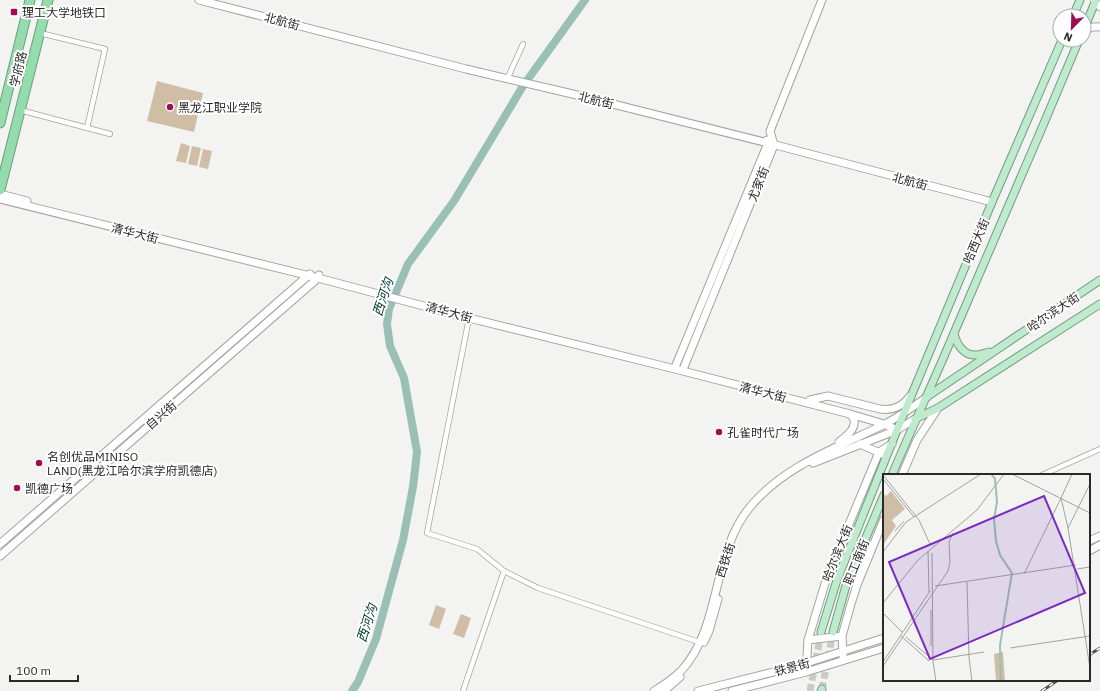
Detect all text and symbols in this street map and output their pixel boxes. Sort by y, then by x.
place label: 理工大学地铁口 [22,5,106,20]
marker: 理工大学地铁口 [9,7,19,17]
north arrow [1052,8,1092,48]
street label: 北航街 [263,9,301,33]
text: N [1062,29,1074,45]
street label: 学府路 [6,50,30,88]
street label: 北航街 [577,88,615,112]
place label: 黑龙江职业学院 [178,100,262,115]
marker: 黑龙江职业学院 [165,102,175,112]
street label: 尤家街 [744,164,772,204]
street label: 北航街 [891,169,929,193]
street label: 哈西大街 [960,216,992,266]
street label: 清华大街 [110,220,160,246]
water label: 西河沟 [369,274,398,318]
street label: 哈尔滨大街 [1024,289,1082,335]
street label: 清华大街 [424,299,474,325]
street label: 清华大街 [738,379,788,405]
street label: 自兴街 [142,398,180,432]
place label: 孔雀时代广场 [727,425,799,440]
marker: 孔雀时代广场 [714,427,724,437]
place label: 名创优品MINISO LAND(黑龙江哈尔滨学府凯德店) [47,449,218,478]
marker: 名创优品MINISO LAND(黑龙江哈尔滨学府凯德店) [34,458,44,468]
inset map [883,474,1090,681]
place label: 凯德广场 [25,481,73,496]
marker: 凯德广场 [12,483,22,493]
street label: 哈尔滨大街 [819,522,855,584]
street label: 职工南街 [840,537,872,587]
street label: 西铁街 [712,541,738,579]
water label: 西河沟 [353,600,382,644]
street label: 铁景街 [773,655,811,679]
scale bar [10,657,78,683]
text: 100 m [16,663,51,678]

